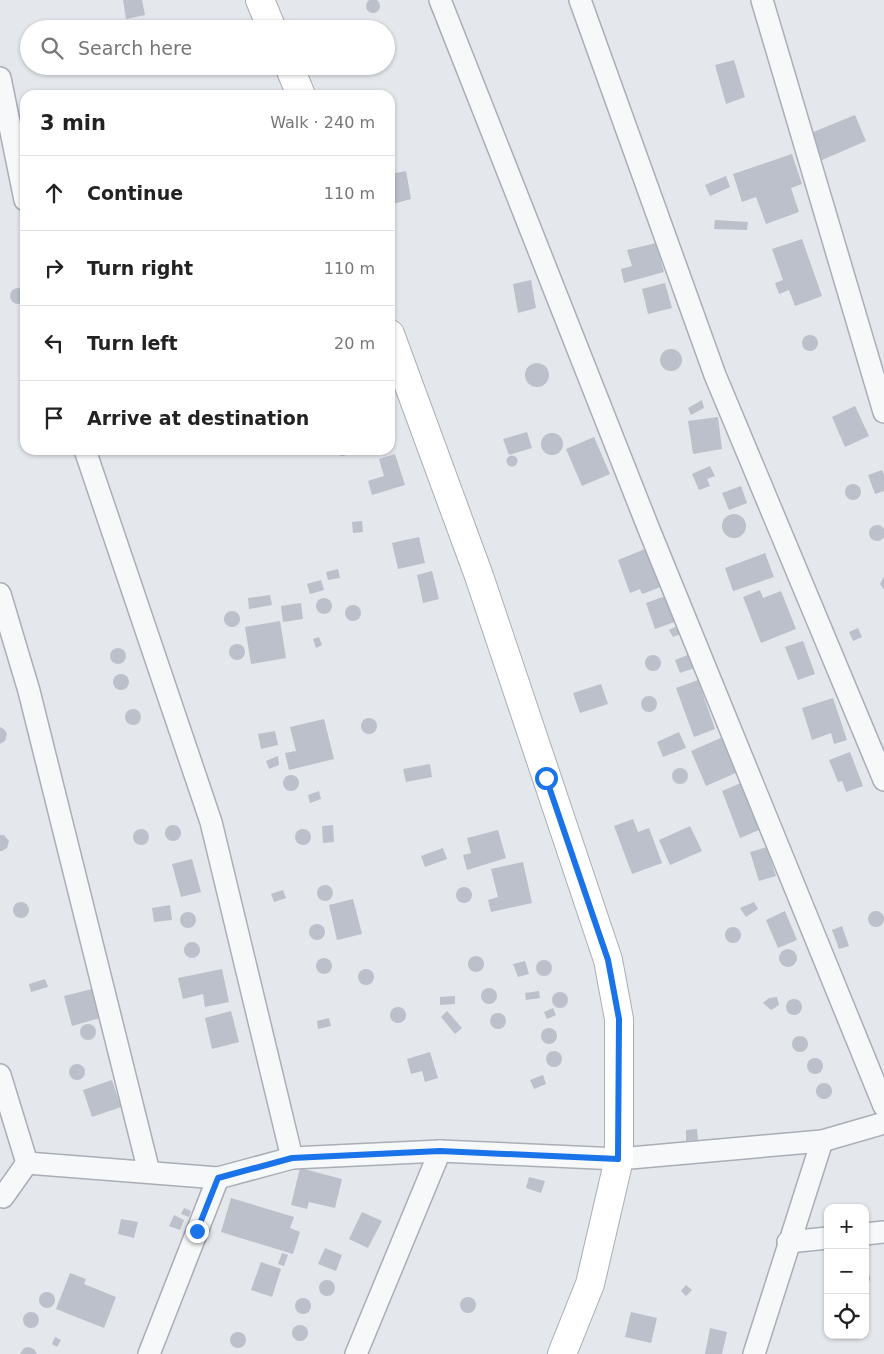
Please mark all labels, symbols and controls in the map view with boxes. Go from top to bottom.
search box [20,20,395,75]
icon: search [38,34,66,62]
text: Search here [78,37,192,59]
text: 3 min [40,111,106,135]
text: Walk · 240 m [270,113,375,132]
icon: ahead [40,179,68,207]
text: Continue [87,182,183,204]
text: 110 m [324,184,375,203]
icon: right [40,254,68,282]
text: Turn right [87,257,193,279]
text: 110 m [324,259,375,278]
icon: left [40,329,68,357]
text: Turn left [87,332,178,354]
text: 20 m [334,334,375,353]
icon: arrive [40,404,68,432]
text: Arrive at destination [87,407,309,429]
route start [535,767,558,790]
map controls [824,1204,869,1339]
button: + [824,1204,869,1249]
route end [186,1220,209,1243]
button: − [824,1249,869,1294]
button: locate [824,1294,869,1339]

